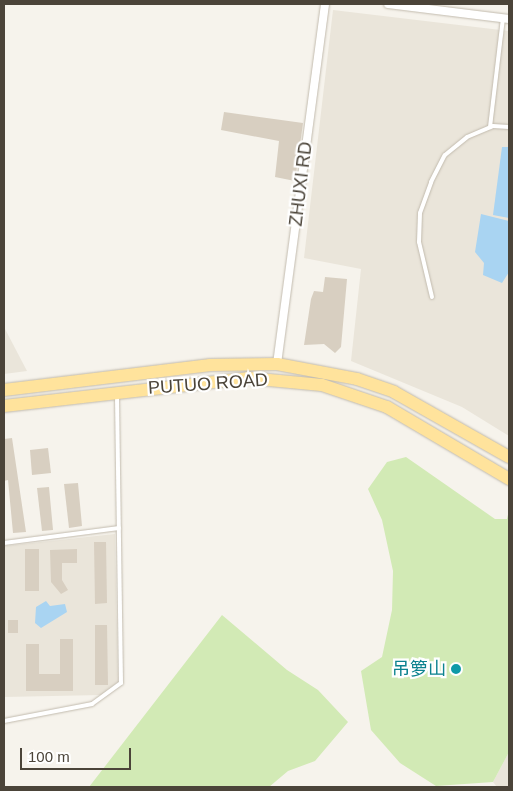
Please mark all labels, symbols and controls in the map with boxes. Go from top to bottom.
street label: ZHUXI RD [285,141,317,227]
street label: PUTUO ROAD [147,369,269,399]
place label: 吊箩山 [392,658,446,680]
marker: 吊箩山 [450,663,462,675]
scale bar [22,738,134,770]
text: 100 m [28,748,70,765]

